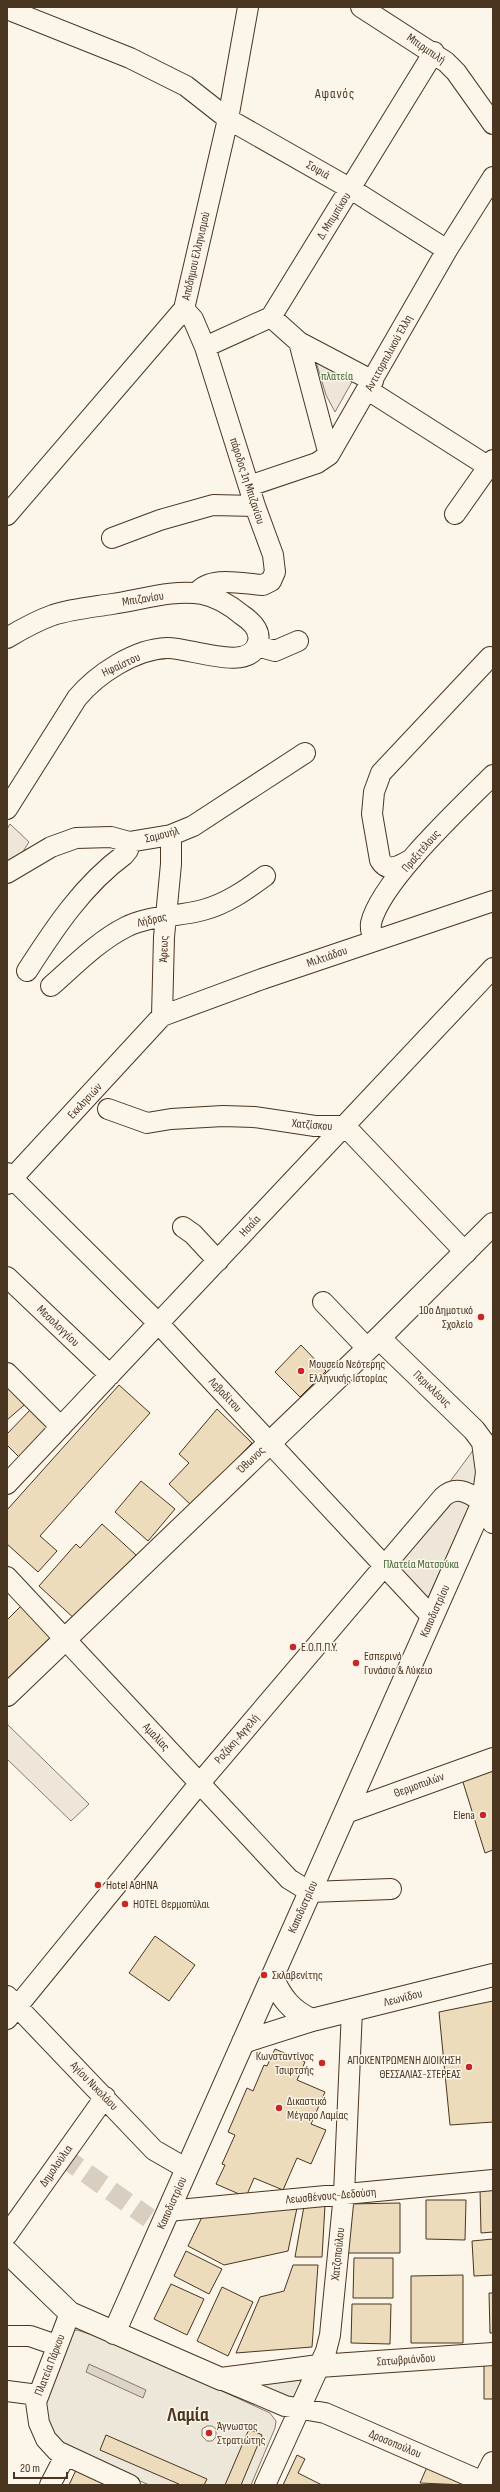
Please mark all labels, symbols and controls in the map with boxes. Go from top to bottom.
street label: Μπιρμπιλή [404,30,448,68]
district label: Αφανός [314,86,355,102]
street label: Σοφιά [304,157,332,183]
street label: Δ. Μπιμπίκου [314,190,354,242]
street label: Απόδημου Ελληνισμού [178,210,213,303]
street label: Αντιτορπιλικού Έλλη [361,312,416,395]
park label: πλατεία [321,369,353,384]
street label: πάροδος 1η Μπιζανίου [226,436,268,526]
street label: Μπιζανίου [121,588,165,610]
street label: Ηφαίστου [99,650,143,680]
street label: Σαμουήλ [143,823,181,846]
street label: Πραξιτέλους [398,826,444,875]
street label: Λήδρας [135,909,169,931]
street label: Άρεως [156,935,172,963]
street label: Μιλτιάδου [305,943,349,971]
street label: Εκκλησιών [65,1080,106,1122]
street label: Χατζίσκου [290,1116,333,1134]
street label: Ησαΐα [236,1212,264,1240]
street label: Μεσολογγίου [34,1302,82,1350]
place label: 10ο Δημοτικό Σχολείο [419,1303,473,1332]
marker: 10ο Δημοτικό Σχολείο [476,1312,486,1322]
place label: Μουσείο Νεότερης Ελληνικής Ιστορίας [309,1357,388,1386]
marker: Μουσείο Νεότερης Ελληνικής Ιστορίας [296,1366,306,1376]
street label: Περικλέους [410,1367,454,1411]
street label: Λεβαδίτου [204,1374,245,1415]
street label: Όθωνος [233,1443,268,1478]
park label: Πλατεία Ματσούκα [383,1557,459,1572]
street label: Καποδιστρίου [417,1582,453,1640]
place label: Ε.Ο.Π.Π.Υ. [301,1640,338,1655]
marker: Ε.Ο.Π.Π.Υ. [288,1642,298,1652]
place label: Εσπερινό Γυνάσιο & Λύκειο [364,1649,433,1678]
marker: Εσπερινό Γυνάσιο & Λύκειο [351,1658,361,1668]
street label: Ροζάκη-Αγγελή [211,1711,263,1767]
street label: Αμαλίας [139,1719,173,1754]
street label: Θερμοπυλών [392,1769,447,1801]
place label: Elena [453,1808,475,1823]
marker: Elena [478,1810,488,1820]
place label: Hotel ΑΘΗΝΑ [106,1878,159,1893]
street label: Καποδιστρίου [285,1878,321,1936]
marker: Hotel ΑΘΗΝΑ [93,1880,103,1890]
place label: HOTEL Θερμοπύλαι [133,1897,210,1912]
marker: HOTEL Θερμοπύλαι [120,1899,130,1909]
place label: Σκλαβενίτης [272,1968,323,1983]
marker: Σκλαβενίτης [259,1970,269,1980]
street label: Λεωνίδου [381,1986,424,2010]
place label: Κωνσταντίνος Τσιφτσής [256,2049,314,2078]
place label: ΑΠΟΚΕΝΤΡΩΜΕΝΗ ΔΙΟΙΚΗΣΗ ΘΕΣΣΑΛΙΑΣ-ΣΤΕΡΕΑΣ [346,2053,461,2082]
street label: Αγίου Νικολάου [66,2058,121,2114]
marker: Κωνσταντίνος Τσιφτσής [317,2058,327,2068]
marker: ΑΠΟΚΕΝΤΡΩΜΕΝΗ ΔΙΟΙΚΗΣΗ ΘΕΣΣΑΛΙΑΣ-ΣΤΕΡΕΑΣ [464,2062,474,2072]
place label: Δικαστικό Μέγαρο Λαμίας [287,2094,349,2123]
marker: Δικαστικό Μέγαρο Λαμίας [274,2103,284,2113]
street label: Δημολούλια [36,2142,76,2190]
street label: Καποδιστρίου [154,2174,190,2232]
street label: Λεωσθένους-Δεδούση [284,2185,377,2208]
street label: Χατζοπούλου [328,2227,348,2282]
street label: Πλατεία Πάρκου [31,2332,69,2398]
street label: Σατωβριάνδου [376,2350,436,2370]
district label: Λαμία [166,2403,209,2427]
place label: Άγνωστος Στρατιώτης [217,2419,266,2448]
street label: Δροσοπούλου [367,2426,423,2462]
marker: Άγνωστος Στρατιώτης [204,2428,214,2438]
scale bar [14,2454,67,2480]
text: 20 m [20,2461,40,2476]

